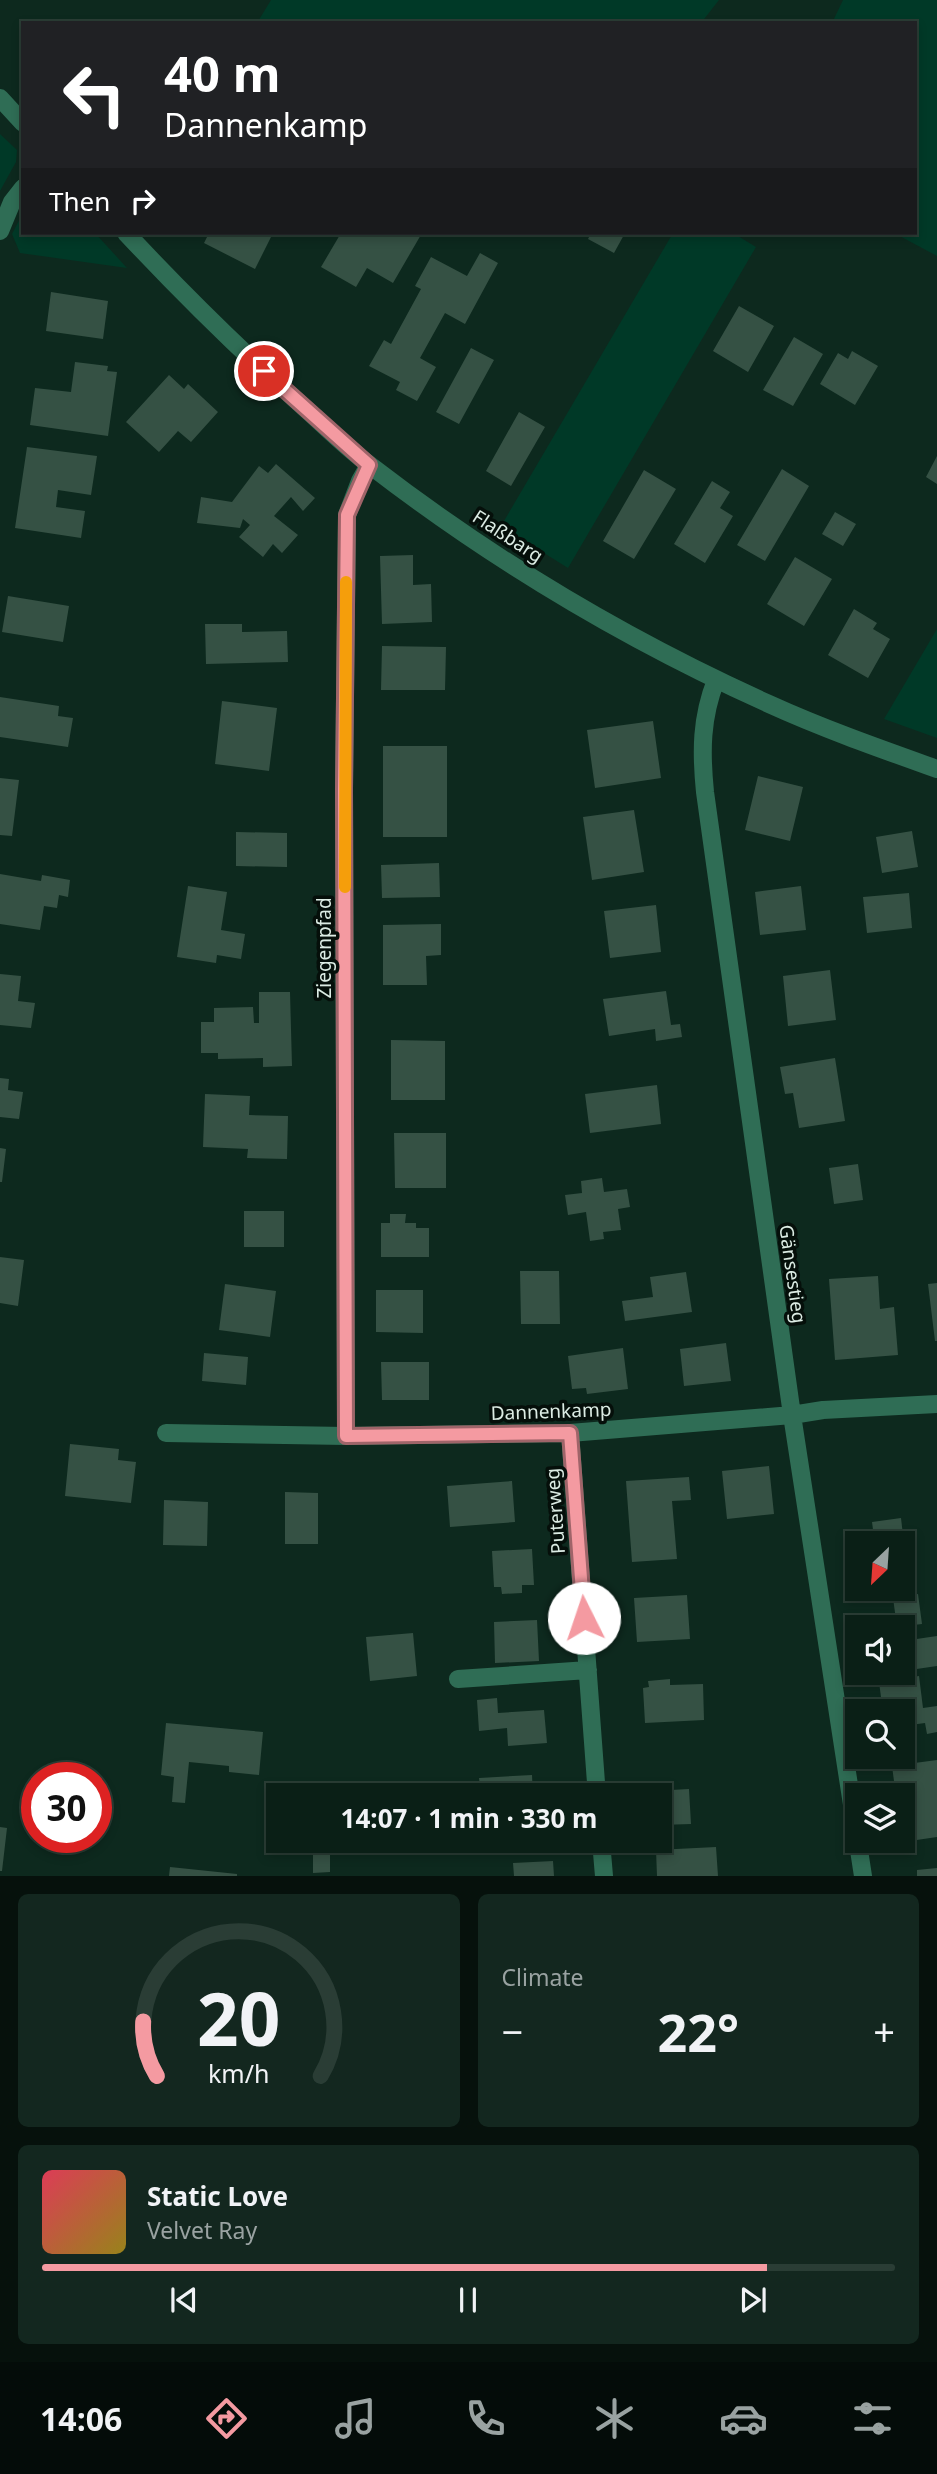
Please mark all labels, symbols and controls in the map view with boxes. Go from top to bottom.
text: 40 m [164,40,281,106]
icon: left [49,49,140,140]
text: Dannenkamp [164,103,367,146]
icon: right [124,182,162,220]
text: Then [49,183,110,219]
pin [234,341,294,401]
icon: arrive [245,352,283,390]
street label: Flaßbarg [468,504,548,568]
street label: Ziegenpfad [311,897,337,999]
street label: Gänsestieg [773,1223,813,1325]
street label: Dannenkamp [490,1396,612,1426]
street label: Puterweg [539,1467,571,1555]
north arrow [845,1531,915,1601]
map controls [845,1531,915,1853]
position arrow [547,1581,621,1655]
button: sound [845,1615,915,1685]
button: search [845,1699,915,1769]
speed limit sign: 30 [21,1762,112,1853]
button: layers [845,1783,915,1853]
text: 14:07 · 1 min · 330 m [341,1800,597,1836]
text: Climate [502,1961,584,1993]
text: 20 [197,1969,280,2068]
text: 22° [657,1996,739,2067]
text: − [502,2005,523,2057]
text: + [873,2005,895,2057]
text: km/h [208,2056,270,2090]
text: Static Love [147,2178,288,2214]
text: Velvet Ray [147,2214,257,2246]
icon: previous [165,2281,203,2319]
icon: pause [449,2281,487,2319]
icon: next [734,2281,772,2319]
icon: directions [202,2394,251,2443]
icon: music [331,2394,380,2443]
icon: phone [461,2394,510,2443]
icon: climate [590,2394,639,2443]
icon: car [719,2394,768,2443]
icon: filters [848,2394,897,2443]
text: 14:06 [40,2397,122,2440]

